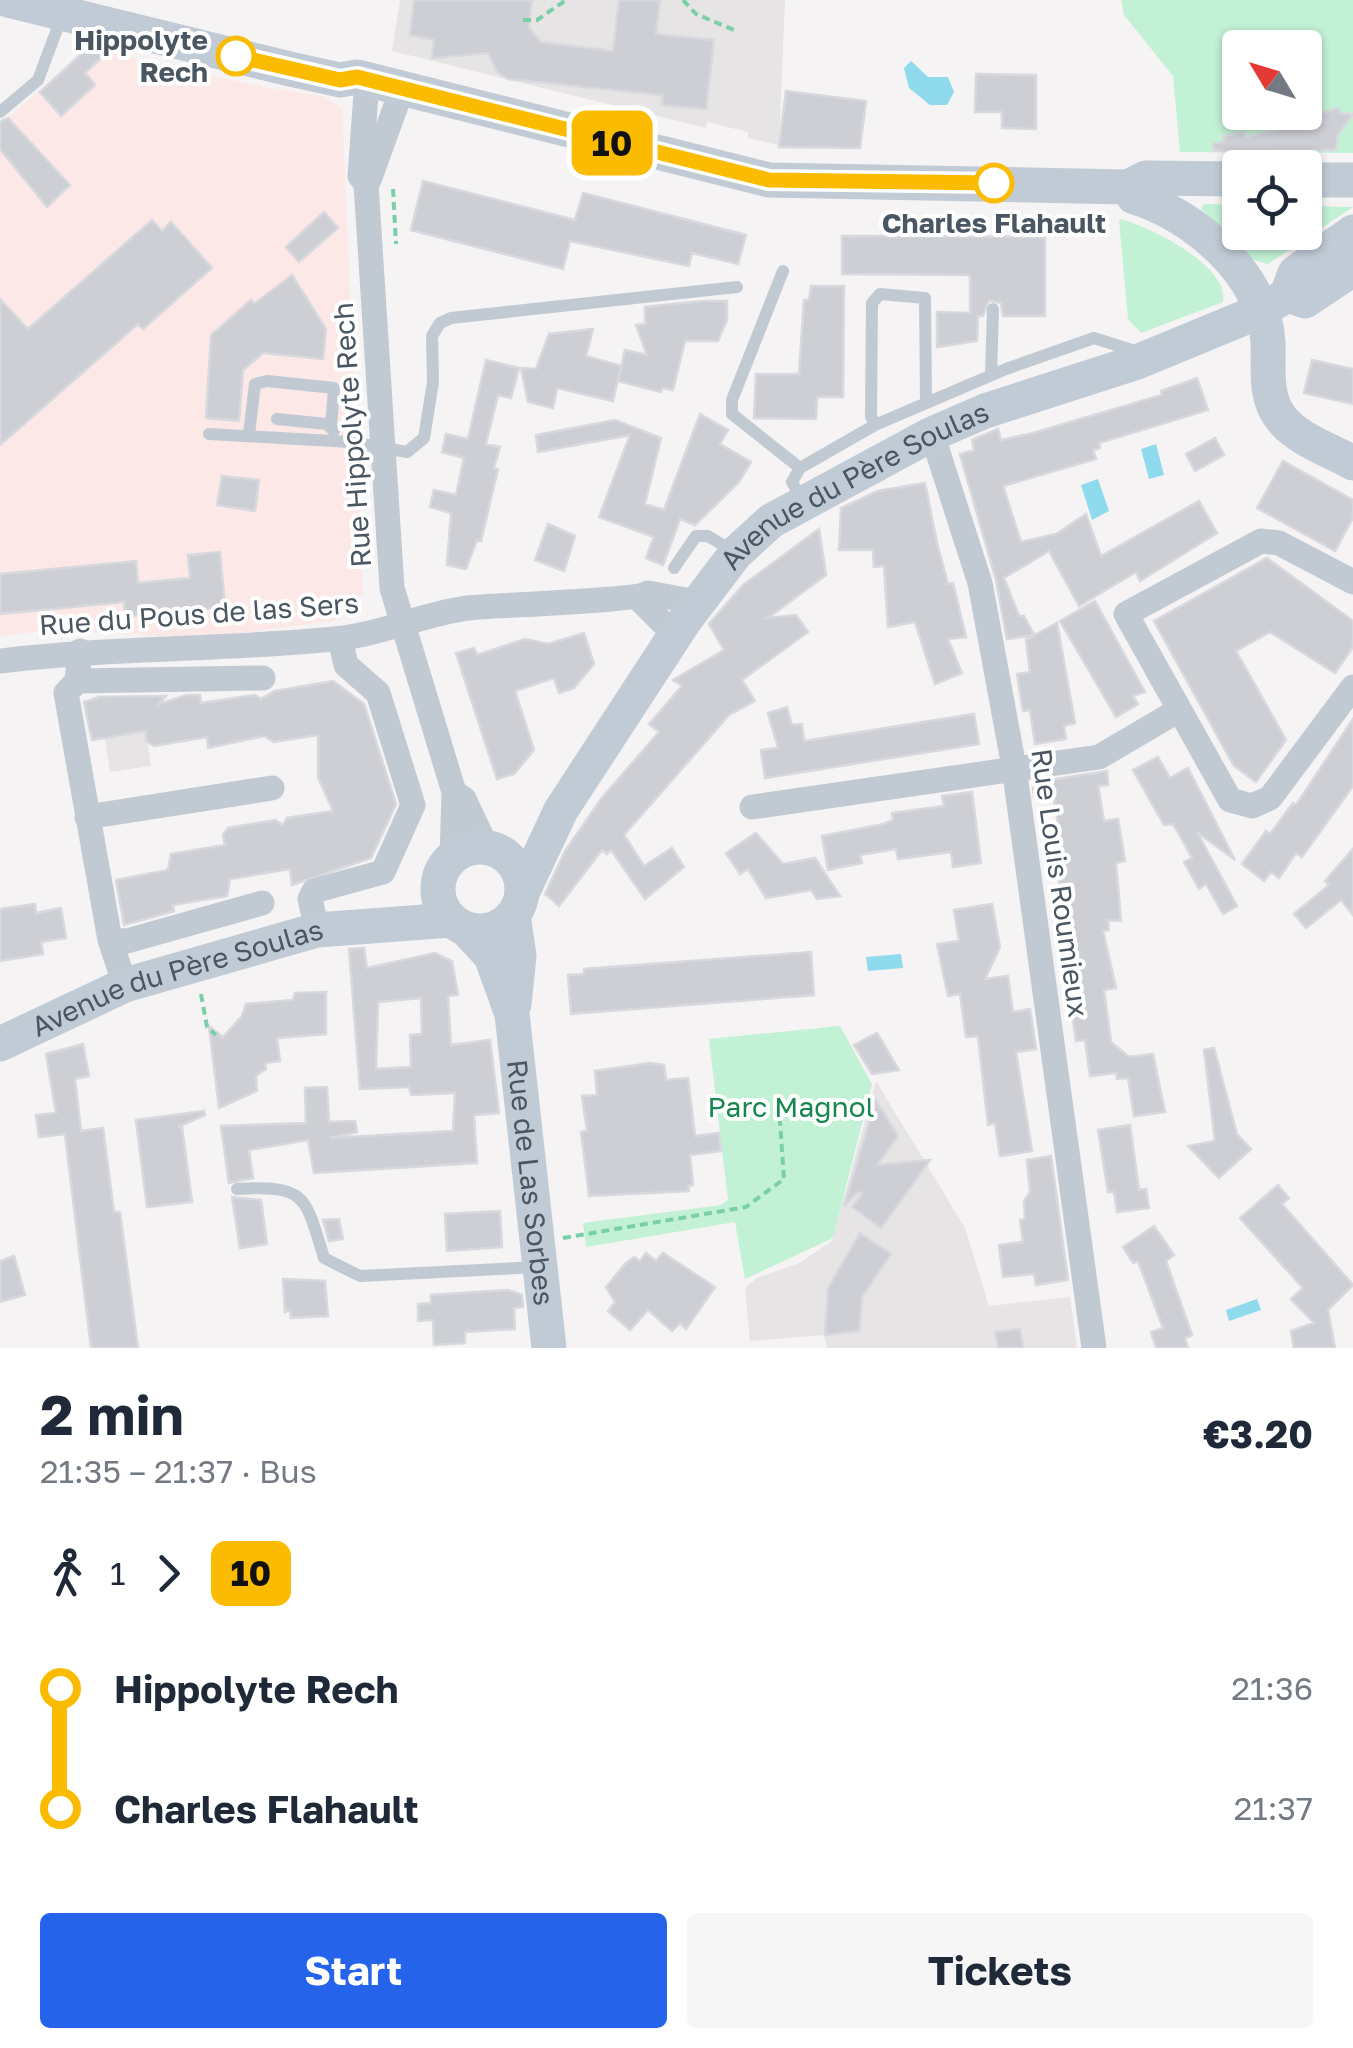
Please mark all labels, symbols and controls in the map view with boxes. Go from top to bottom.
place label: Hippolyte Rech [74,23,208,88]
north arrow [1222,30,1322,130]
map controls [1222,30,1322,250]
marker: Hippolyte Rech [217,37,255,75]
line badge: 10 [567,110,657,176]
text: 10 [592,122,632,164]
button: locate [1222,150,1322,250]
marker: Charles Flahault [975,164,1013,202]
place label: Charles Flahault [882,206,1106,239]
street label: Rue Hippolyte Rech [326,301,377,569]
street label: Avenue du Père Soulas [713,394,994,576]
street label: Rue du Pous de las Sers [38,586,360,641]
street label: Rue Louis Roumieux [1025,747,1096,1019]
street label: Avenue du Père Soulas [26,912,327,1043]
street label: Rue de Las Sorbes [501,1058,561,1307]
park label: Parc Magnol [708,1090,874,1123]
text: 2 min [40,1381,184,1447]
text: €3.20 [1203,1411,1313,1456]
text: 21:35 – 21:37 · Bus [40,1452,317,1490]
icon: walk [40,1546,95,1601]
icon: forward [141,1546,196,1601]
text: 10 [231,1552,271,1594]
text: 1 [110,1554,126,1592]
text: Hippolyte Rech [114,1666,399,1711]
text: 21:36 [1231,1669,1313,1707]
text: Charles Flahault [114,1786,419,1831]
text: 21:37 [1234,1789,1313,1827]
button: Start [40,1913,667,2028]
button: Tickets [687,1913,1313,2028]

